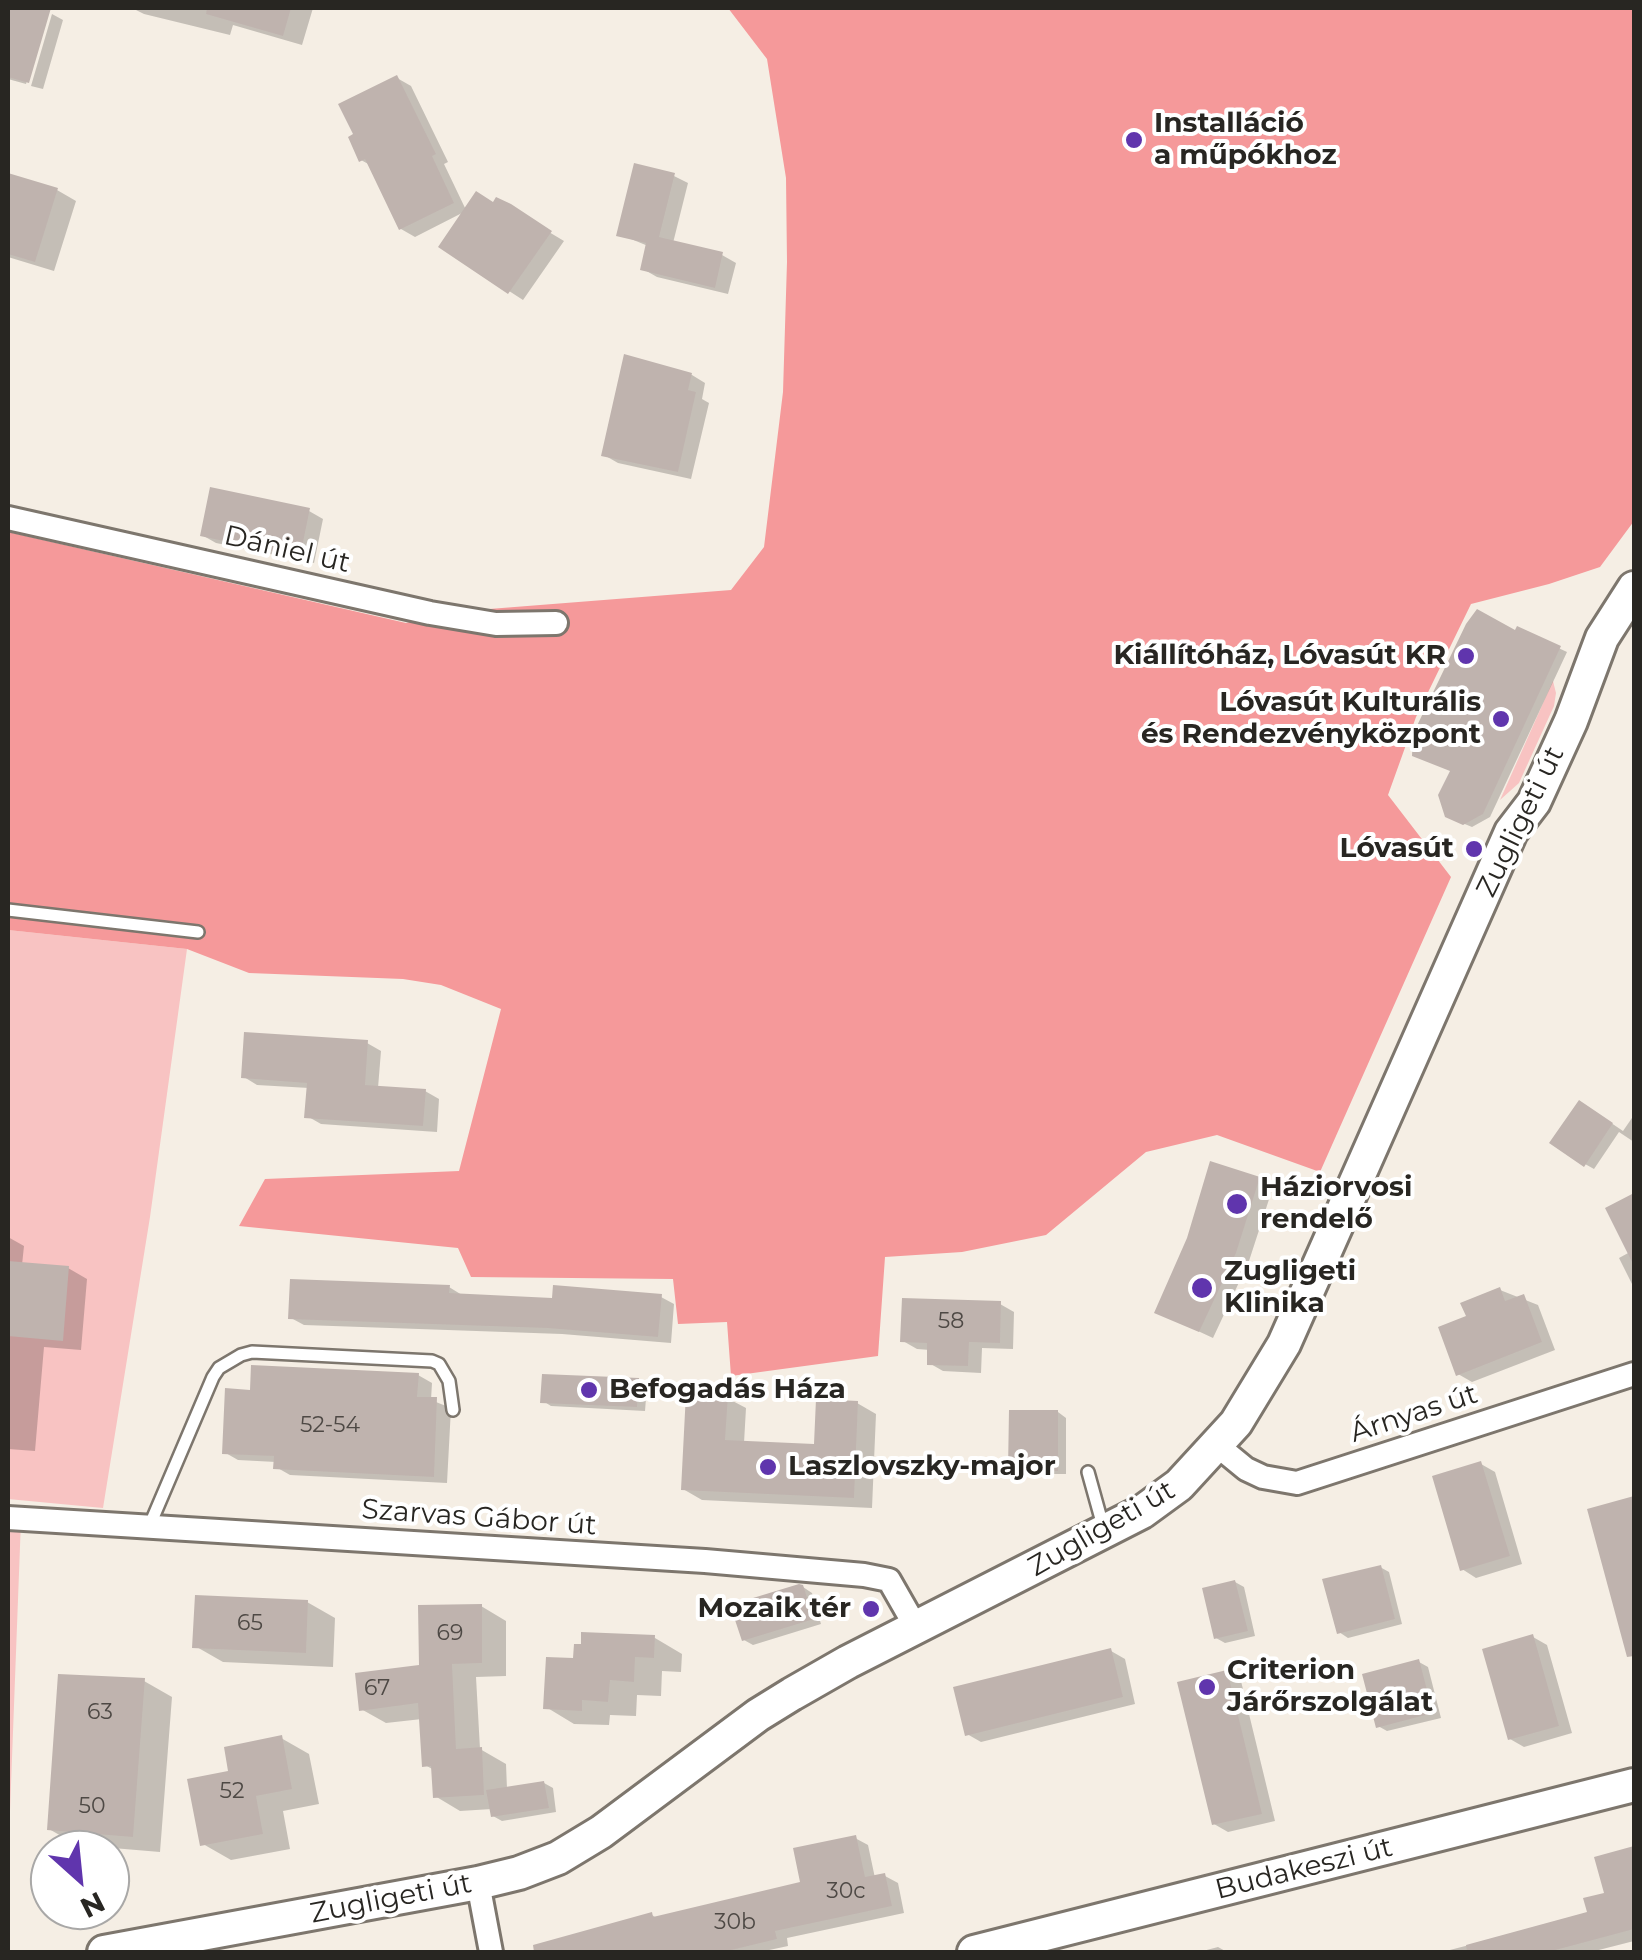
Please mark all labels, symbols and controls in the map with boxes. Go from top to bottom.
place label: Installáció a műpókhoz [1154,107,1337,173]
marker: Installáció a műpókhoz [1123,129,1145,151]
street label: Dániel út [221,519,353,581]
place label: Kiállítóház, Lóvasút KR [1113,639,1446,673]
marker: Kiállítóház, Lóvasút KR [1455,645,1477,667]
place label: Lóvasút Kulturális és Rendezvényközpont [1141,686,1481,752]
marker: Lóvasút Kulturális és Rendezvényközpont [1490,708,1512,730]
street label: Zugligeti út [1470,741,1572,903]
place label: Lóvasút [1340,832,1454,866]
marker: Lóvasút [1463,838,1485,860]
place label: Háziorvosi rendelő [1260,1171,1412,1237]
marker: Háziorvosi rendelő [1224,1191,1250,1217]
place label: Zugligeti Klinika [1224,1255,1356,1321]
marker: Zugligeti Klinika [1189,1275,1215,1301]
house number: 58 [938,1309,964,1335]
place label: Befogadás Háza [609,1373,846,1407]
street label: Árnyas út [1346,1378,1482,1450]
marker: Befogadás Háza [578,1379,600,1401]
house number: 52-54 [300,1413,360,1439]
place label: Laszlovszky-major [788,1450,1056,1484]
marker: Laszlovszky-major [757,1456,779,1478]
street label: Zugligeti út [1023,1474,1181,1584]
street label: Szarvas Gábor út [360,1493,598,1543]
place label: Mozaik tér [697,1592,851,1626]
marker: Mozaik tér [860,1598,882,1620]
house number: 65 [237,1611,263,1637]
house number: 69 [437,1621,463,1647]
place label: Criterion Járőrszolgálat [1227,1654,1433,1720]
house number: 67 [364,1676,390,1702]
marker: Criterion Járőrszolgálat [1196,1676,1218,1698]
house number: 63 [87,1700,113,1726]
house number: 52 [220,1779,244,1805]
house number: 50 [78,1794,106,1820]
north arrow [30,1830,130,1930]
street label: Budakeszi út [1212,1831,1396,1907]
street label: Zugligeti út [308,1867,474,1931]
house number: 30c [826,1879,866,1905]
text: N [75,1885,111,1925]
house number: 30b [714,1910,756,1936]

